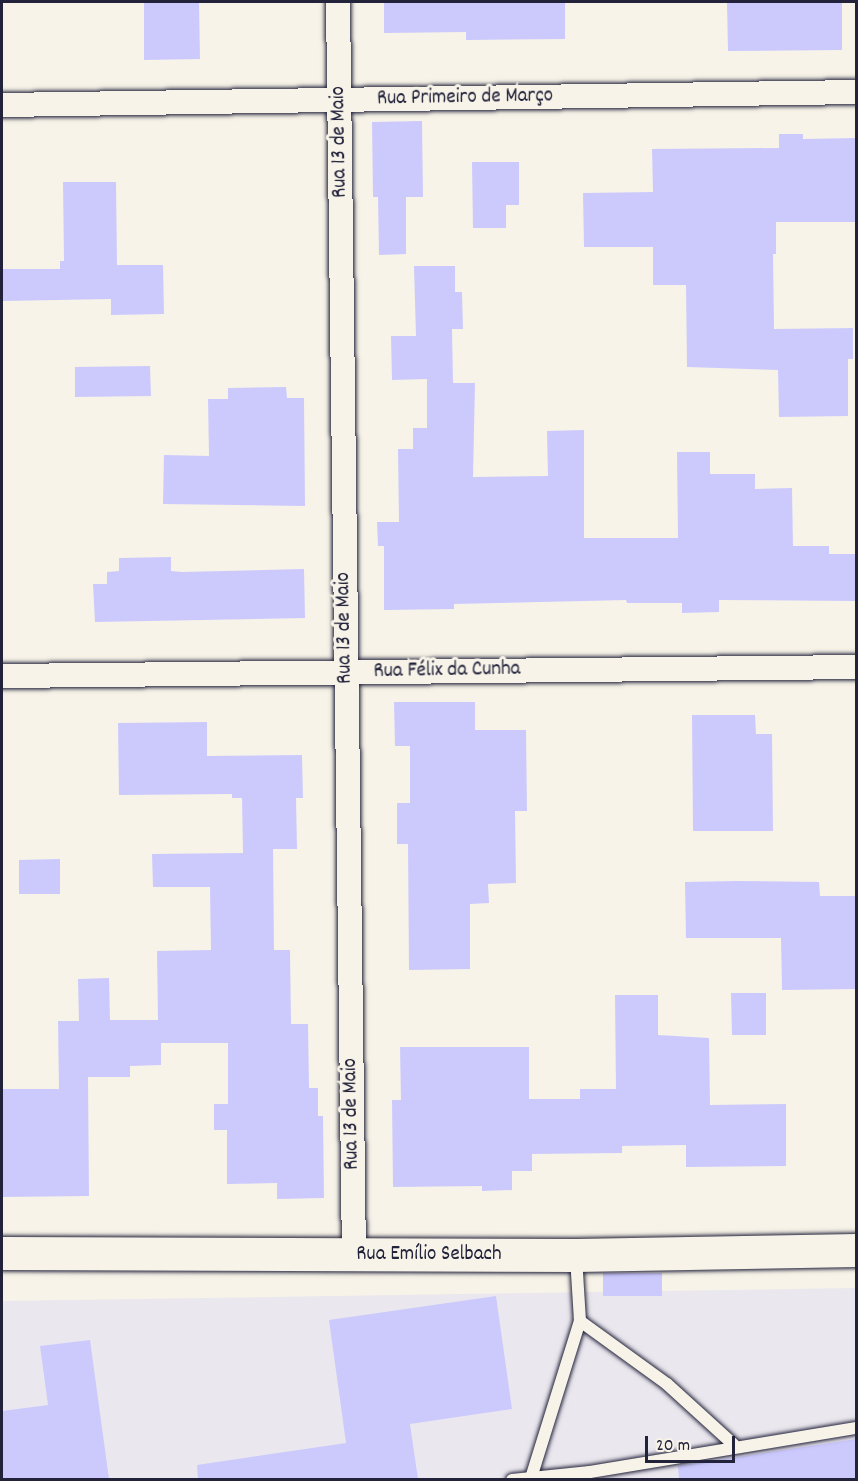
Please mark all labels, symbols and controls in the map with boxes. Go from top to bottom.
street label: Rua Primeiro de Março [377,84,553,112]
street label: Rua 13 de Maio [326,86,354,198]
street label: Rua 13 de Maio [331,572,359,684]
street label: Rua Félix da Cunha [373,657,521,685]
street label: Rua 13 de Maio [338,1058,366,1170]
street label: Rua Emílio Selbach [356,1242,502,1268]
scale bar [648,1424,738,1462]
text: 20 m [656,1434,690,1459]

